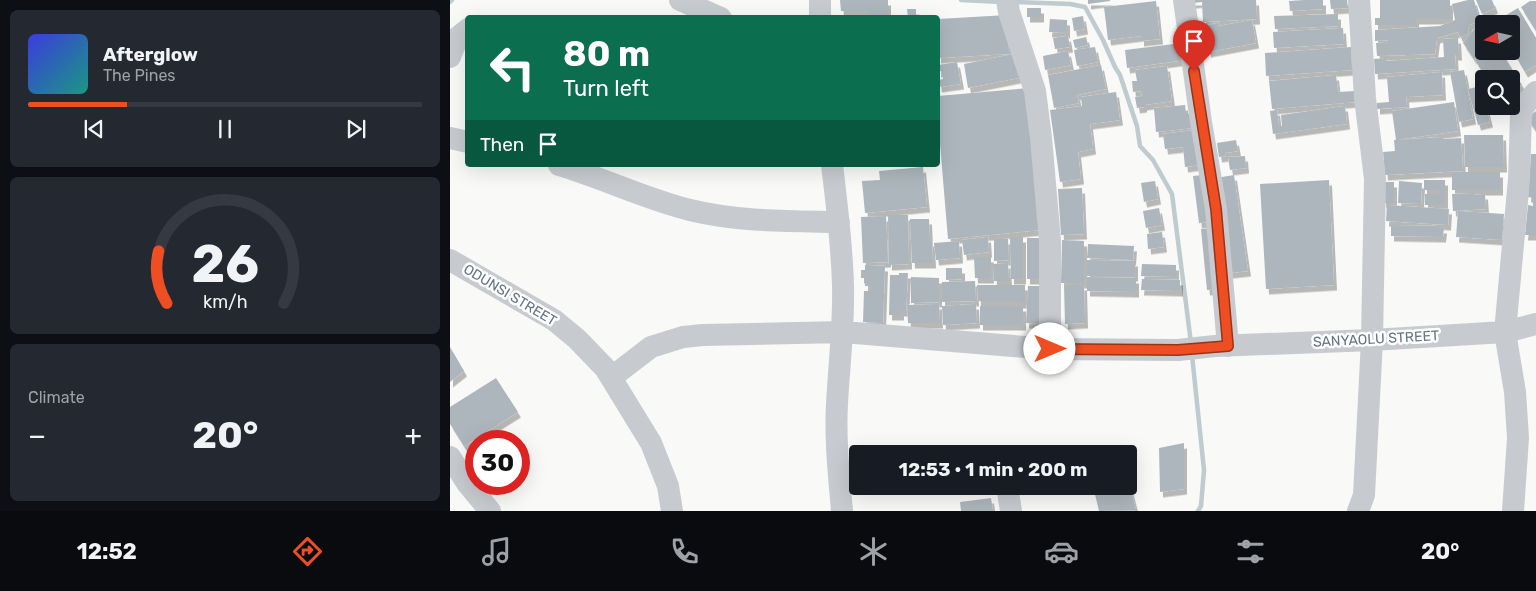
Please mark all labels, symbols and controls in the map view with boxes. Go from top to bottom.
north arrow [1475,15,1520,60]
map controls [1475,15,1520,115]
pin [1173,20,1215,71]
icon: arrive [1180,27,1208,55]
text: 80 m [563,33,650,75]
icon: left [480,35,545,100]
text: Afterglow [103,43,198,66]
text: The Pines [103,66,176,85]
button: search [1475,70,1520,115]
text: Turn left [563,75,649,102]
icon: previous [80,115,108,143]
icon: pause [211,115,239,143]
icon: next [342,115,370,143]
icon: arrive [534,130,562,158]
text: Then [480,133,524,156]
text: 26 [191,233,259,295]
street label: ODUNSI STREET [460,261,560,329]
text: km/h [203,291,247,312]
position arrow [1023,322,1075,374]
street label: SANYAOLU STREET [1313,327,1439,351]
text: Climate [28,388,85,407]
text: 20° [192,412,258,458]
text: − [28,419,46,452]
text: + [405,419,422,452]
speed limit sign: 30 [465,430,530,495]
text: 12:53 · 1 min · 200 m [898,458,1088,481]
icon: directions [290,534,325,569]
icon: music [479,534,514,569]
icon: phone [667,534,702,569]
icon: climate [856,534,891,569]
icon: car [1044,534,1079,569]
icon: filters [1233,534,1268,569]
text: 12:52 [77,538,137,565]
text: 20° [1421,538,1459,565]

